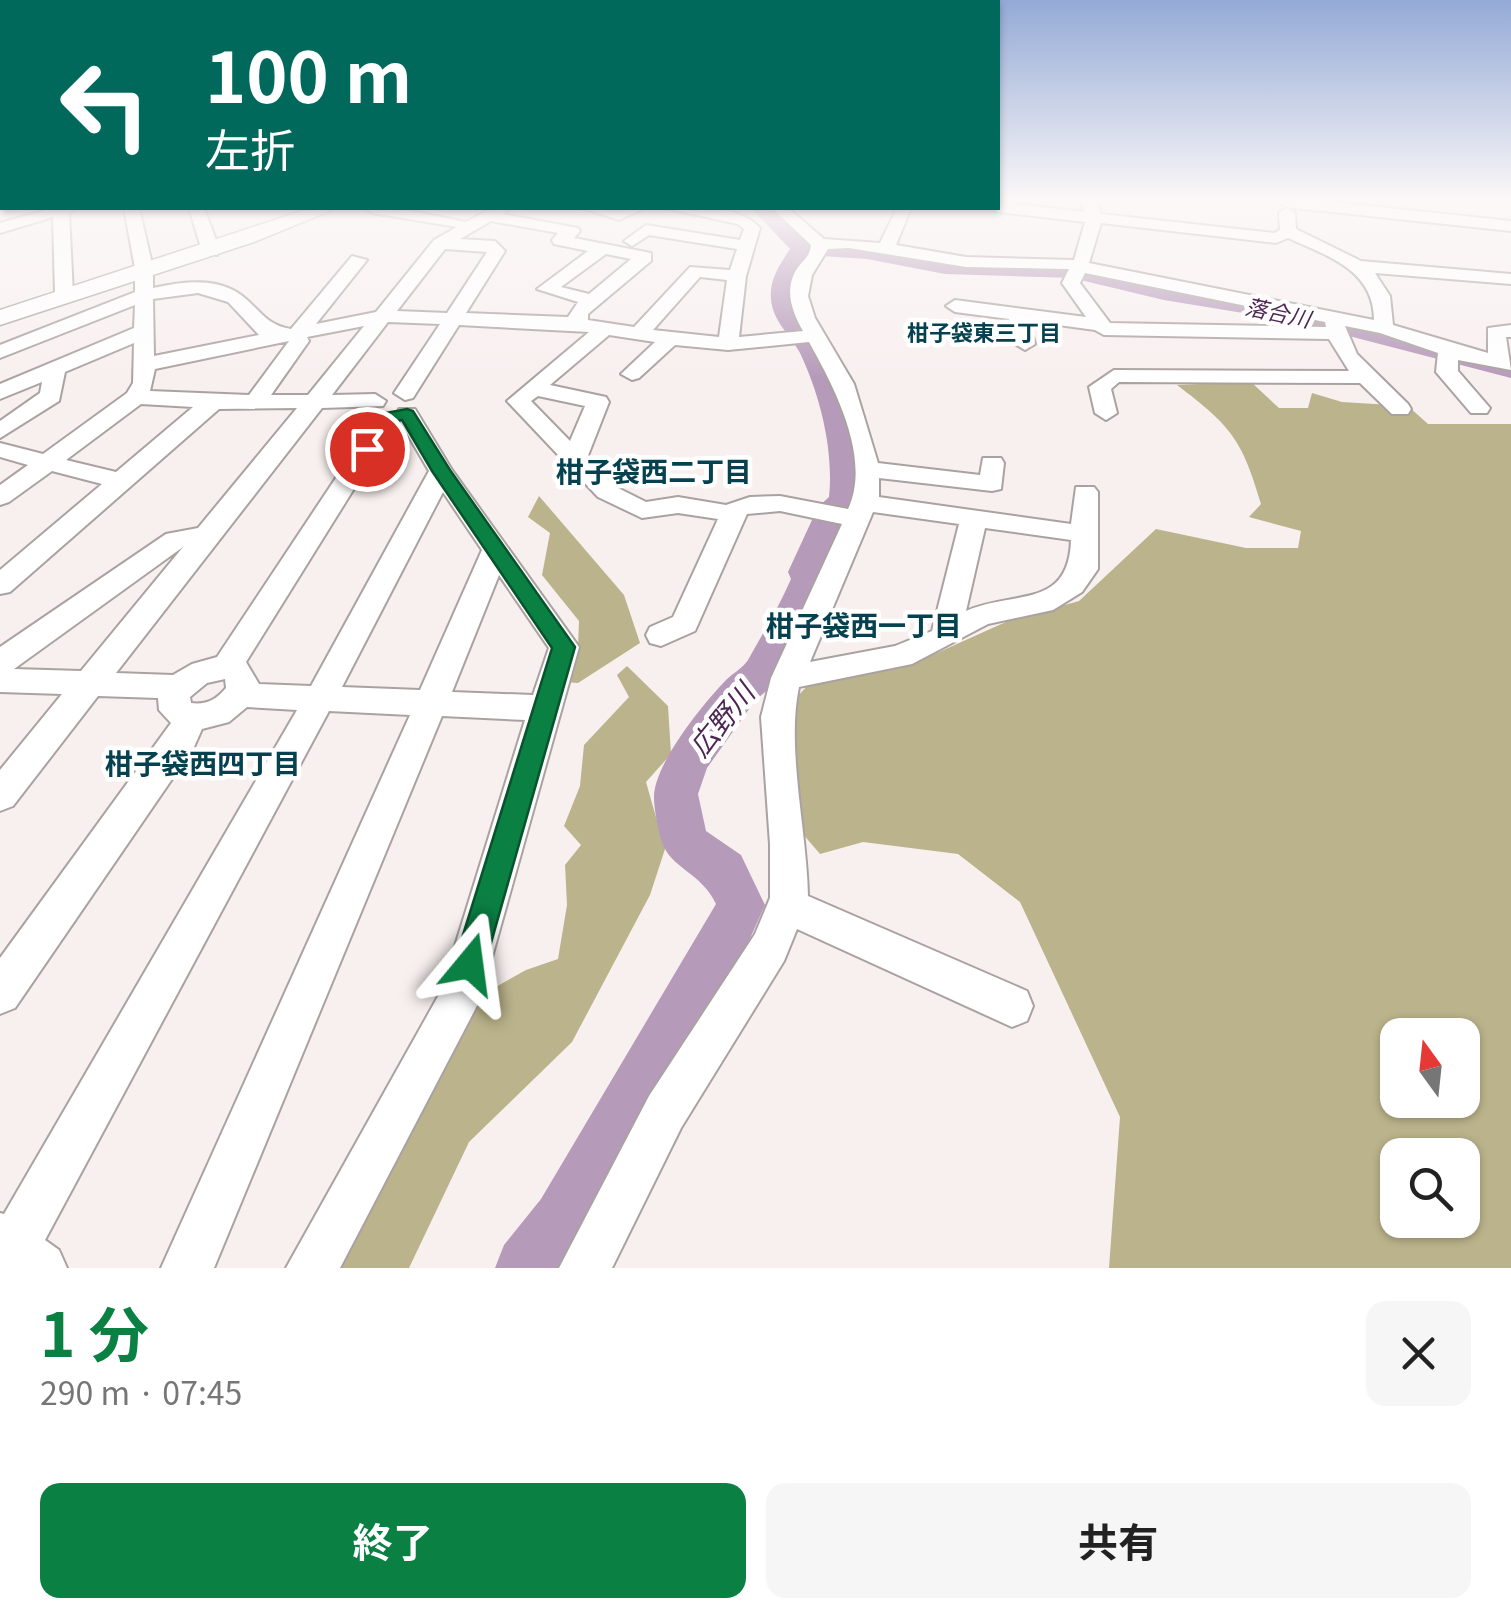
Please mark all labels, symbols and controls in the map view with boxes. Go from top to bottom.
text: 100 m [205,22,412,123]
icon: left [40,40,170,170]
text: 左折 [205,115,295,180]
water label: 落合川 [1243,289,1316,334]
district label: 柑子袋東三丁目 [907,315,1061,347]
pin [325,407,410,492]
icon: arrive [340,422,395,477]
district label: 柑子袋西二丁目 [556,450,752,490]
district label: 柑子袋西一丁目 [766,604,962,644]
water label: 広野川 [678,671,764,764]
district label: 柑子袋西四丁目 [105,742,301,782]
position arrow [418,912,522,1016]
north arrow [1380,1018,1480,1118]
map controls [1380,1018,1480,1238]
button: search [1380,1138,1480,1238]
text: 1 分 [40,1287,149,1374]
button: close [1366,1301,1471,1406]
text: 290 m · 07:45 [40,1368,242,1414]
button: 終了 [40,1483,746,1598]
button: 共有 [766,1483,1471,1598]

